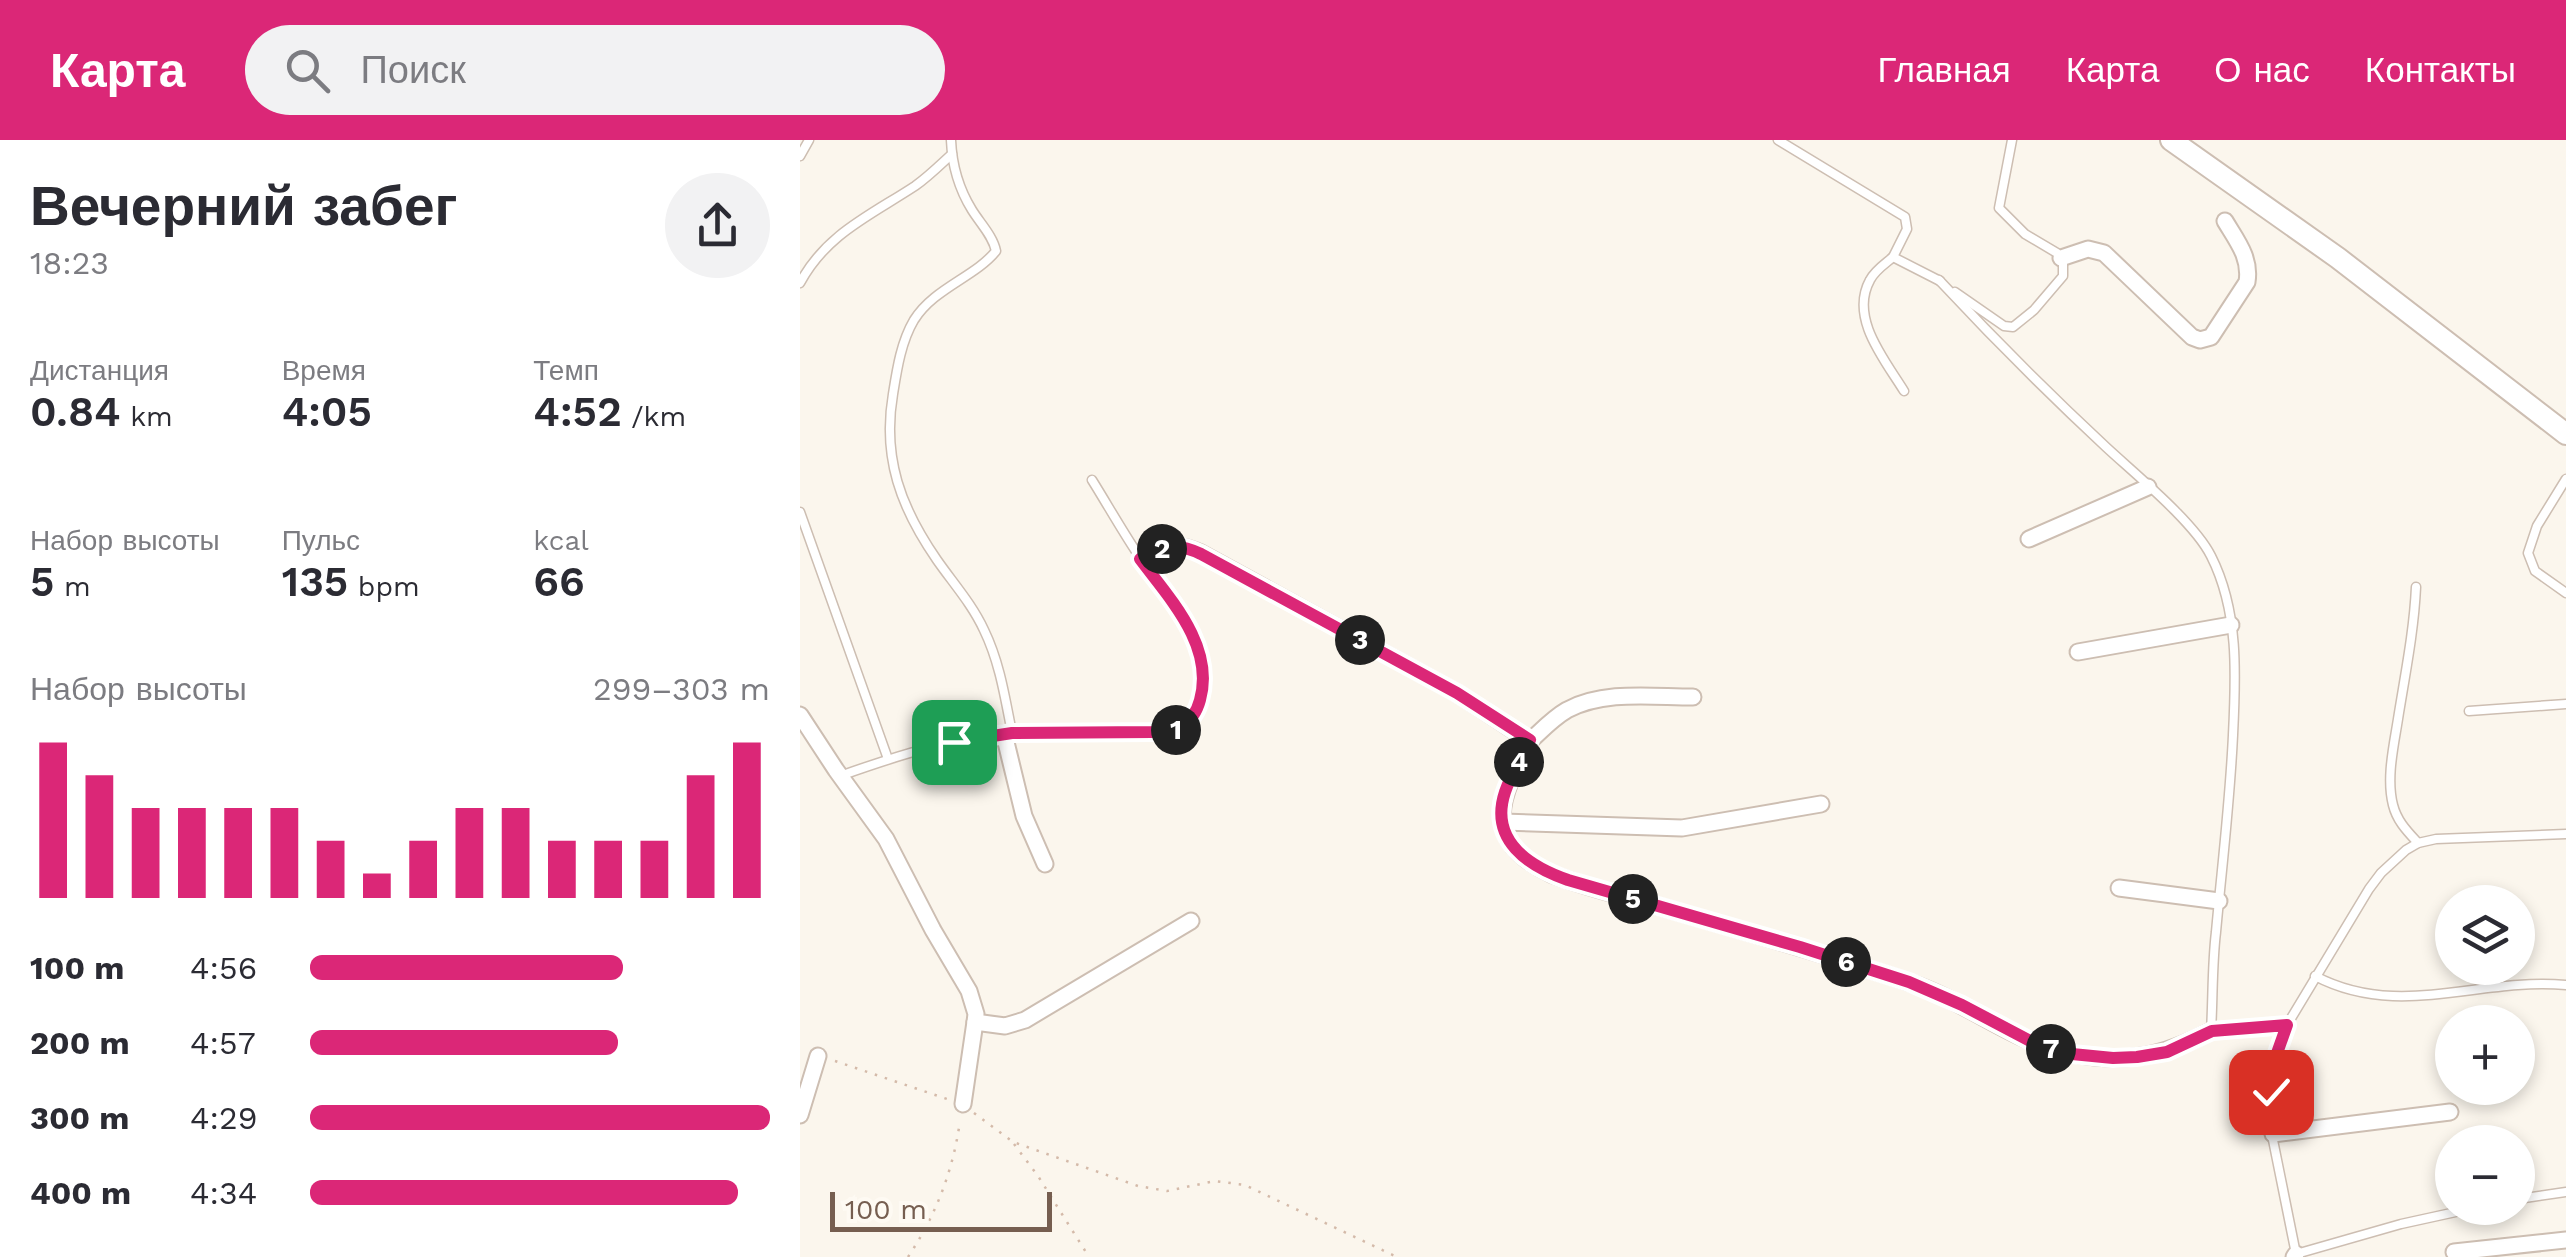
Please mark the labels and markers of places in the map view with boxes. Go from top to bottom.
pin: 2 [1137,524,1187,574]
pin: 3 [1335,615,1385,665]
pin [912,700,997,785]
pin: 1 [1151,705,1201,755]
pin: 4 [1494,737,1544,787]
pin: 5 [1608,874,1658,924]
pin: 6 [1821,937,1871,987]
pin: 7 [2026,1024,2076,1074]
pin [2229,1050,2314,1135]

